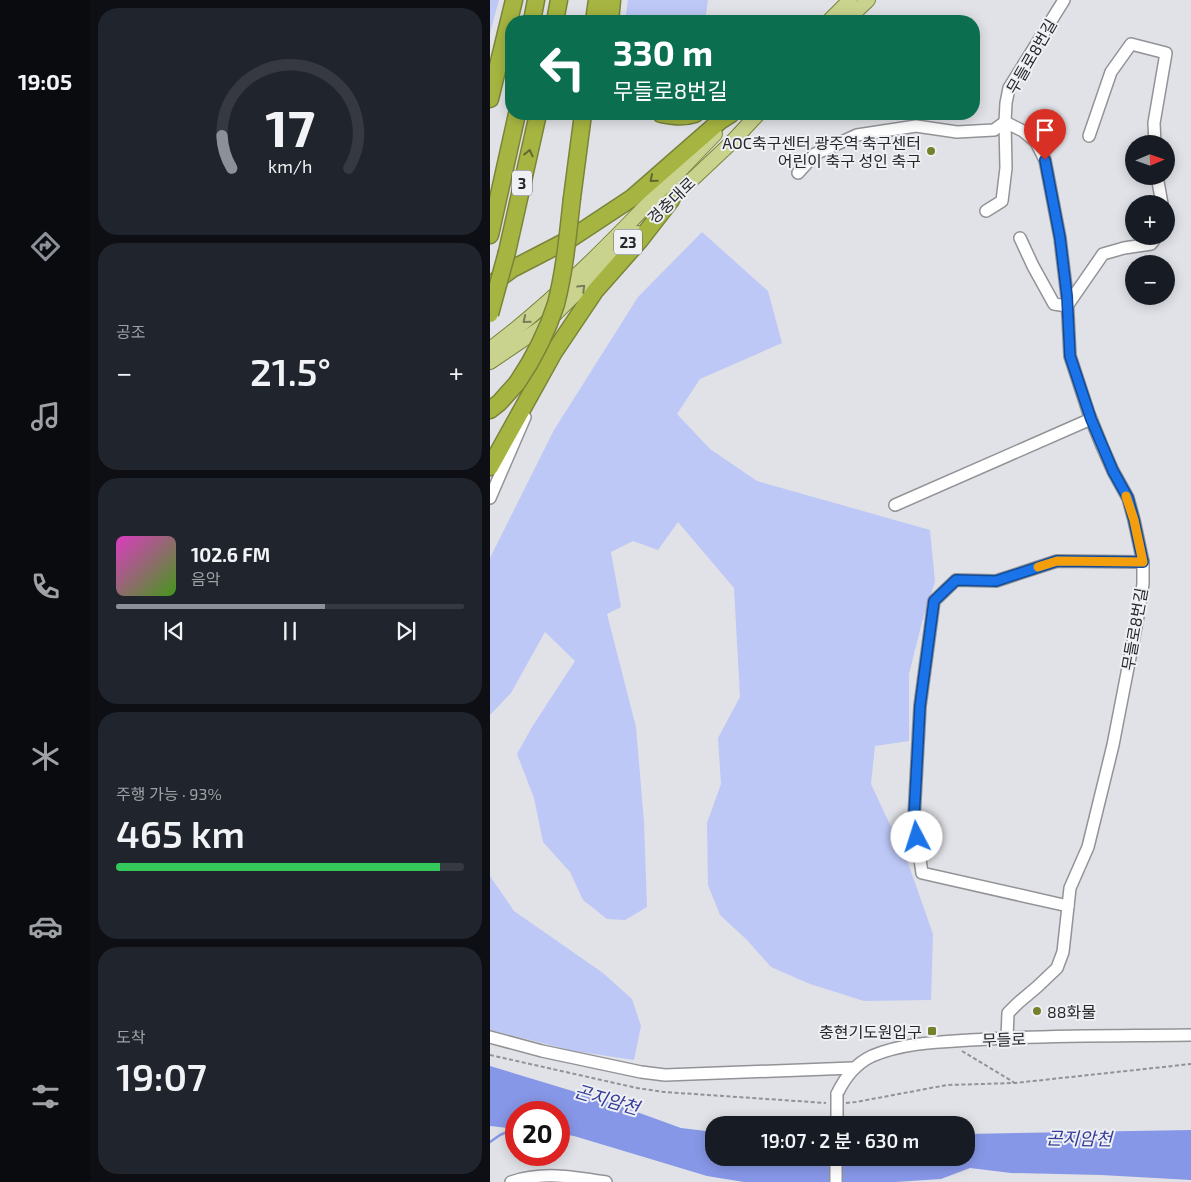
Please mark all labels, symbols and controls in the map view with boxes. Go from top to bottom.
street label: 무들로8번길 [1002,15,1060,97]
text: 330 m [613,31,713,73]
icon: left [530,35,595,100]
text: 19:05 [18,68,72,94]
text: 무들로8번길 [613,77,728,103]
text: 17 [265,95,315,157]
pin [1024,109,1066,160]
icon: arrive [1031,116,1059,144]
place label: AOC축구센터 광주역 축구센터 어린이 축구 성인 축구 [722,133,921,170]
north arrow [1125,135,1175,185]
map controls [1125,135,1175,305]
marker: AOC축구센터 광주역 축구센터 어린이 축구 성인 축구 [925,145,937,157]
one-way arrow [523,149,534,158]
text: km/h [268,155,312,177]
road number: 3 [512,170,532,196]
street label: 경충대로 [643,173,699,227]
one-way arrow [650,173,659,182]
button: + [1125,195,1175,245]
icon: directions [28,229,63,264]
road number: 23 [614,230,642,254]
button: − [1125,255,1175,305]
one-way arrow [576,285,585,294]
one-way arrow [523,314,532,323]
text: 공조 [116,322,145,341]
text: 21.5° [250,348,331,394]
text: − [116,355,132,389]
text: + [449,355,464,389]
icon: music [28,399,63,434]
text: 102.6 FM [191,543,270,566]
icon: phone [28,569,63,604]
text: 음악 [191,569,220,588]
street label: 무들로8번길 [1117,586,1151,672]
icon: previous [160,617,188,645]
icon: pause [276,617,304,645]
icon: next [392,617,420,645]
icon: climate [28,739,63,774]
text: 주행 가능 · 93% [116,784,222,803]
text: 465 km [116,810,245,856]
position arrow [890,810,942,862]
icon: car [28,909,63,944]
place label: 88화물 [1047,1002,1096,1021]
marker: 88화물 [1031,1005,1043,1017]
place label: 충현기도원입구 [819,1022,922,1041]
marker: 충현기도원입구 [926,1025,938,1037]
text: 도착 [116,1027,145,1046]
street label: 무들로 [982,1029,1027,1049]
text: 19:07 [116,1053,207,1099]
icon: filters [28,1079,63,1114]
water label: 곤지암천 [572,1079,644,1119]
speed limit sign: 20 [505,1101,570,1166]
water label: 곤지암천 [1046,1126,1115,1150]
text: 19:07 · 2 분 · 630 m [761,1129,919,1152]

